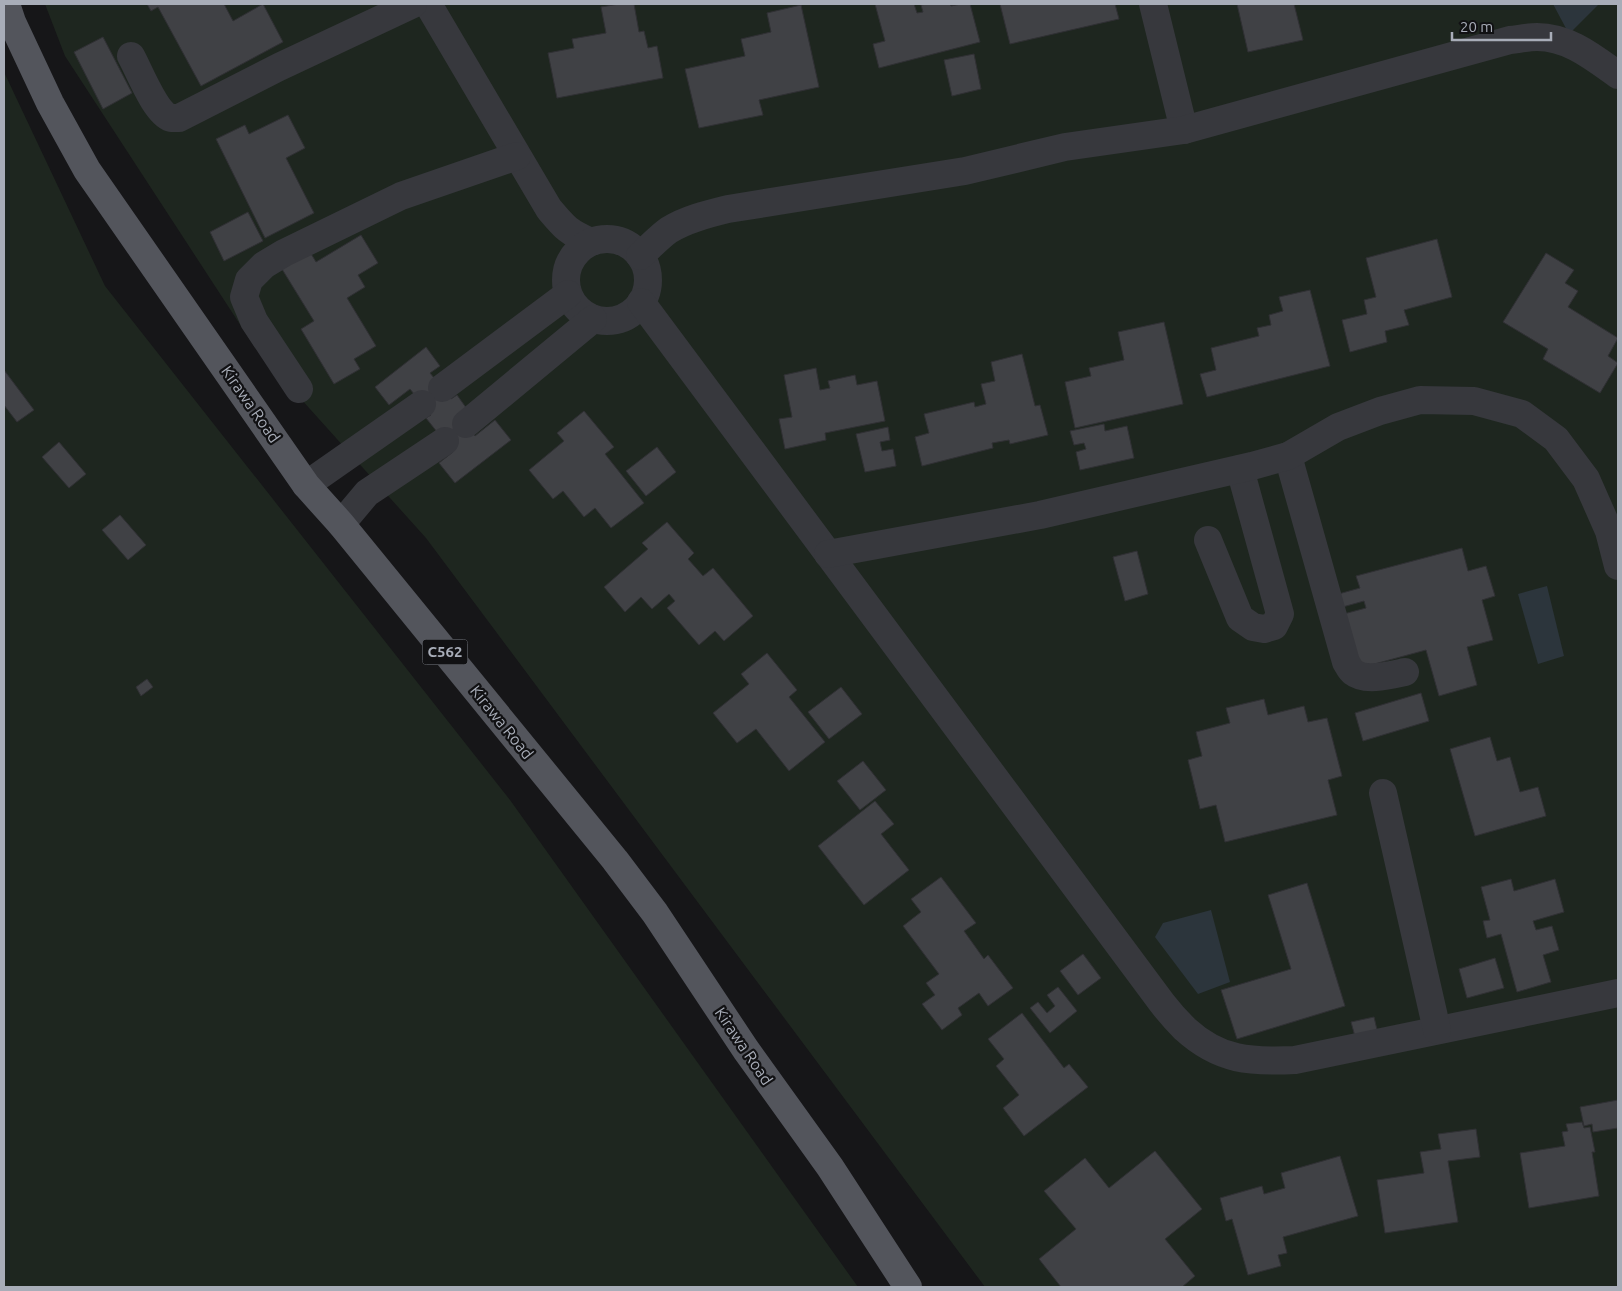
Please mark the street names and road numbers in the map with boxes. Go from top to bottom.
street label: Kirawa Road [218,362,284,446]
road number: C562 [422,640,468,664]
street label: Kirawa Road [467,682,537,762]
street label: Kirawa Road [712,1004,776,1088]

